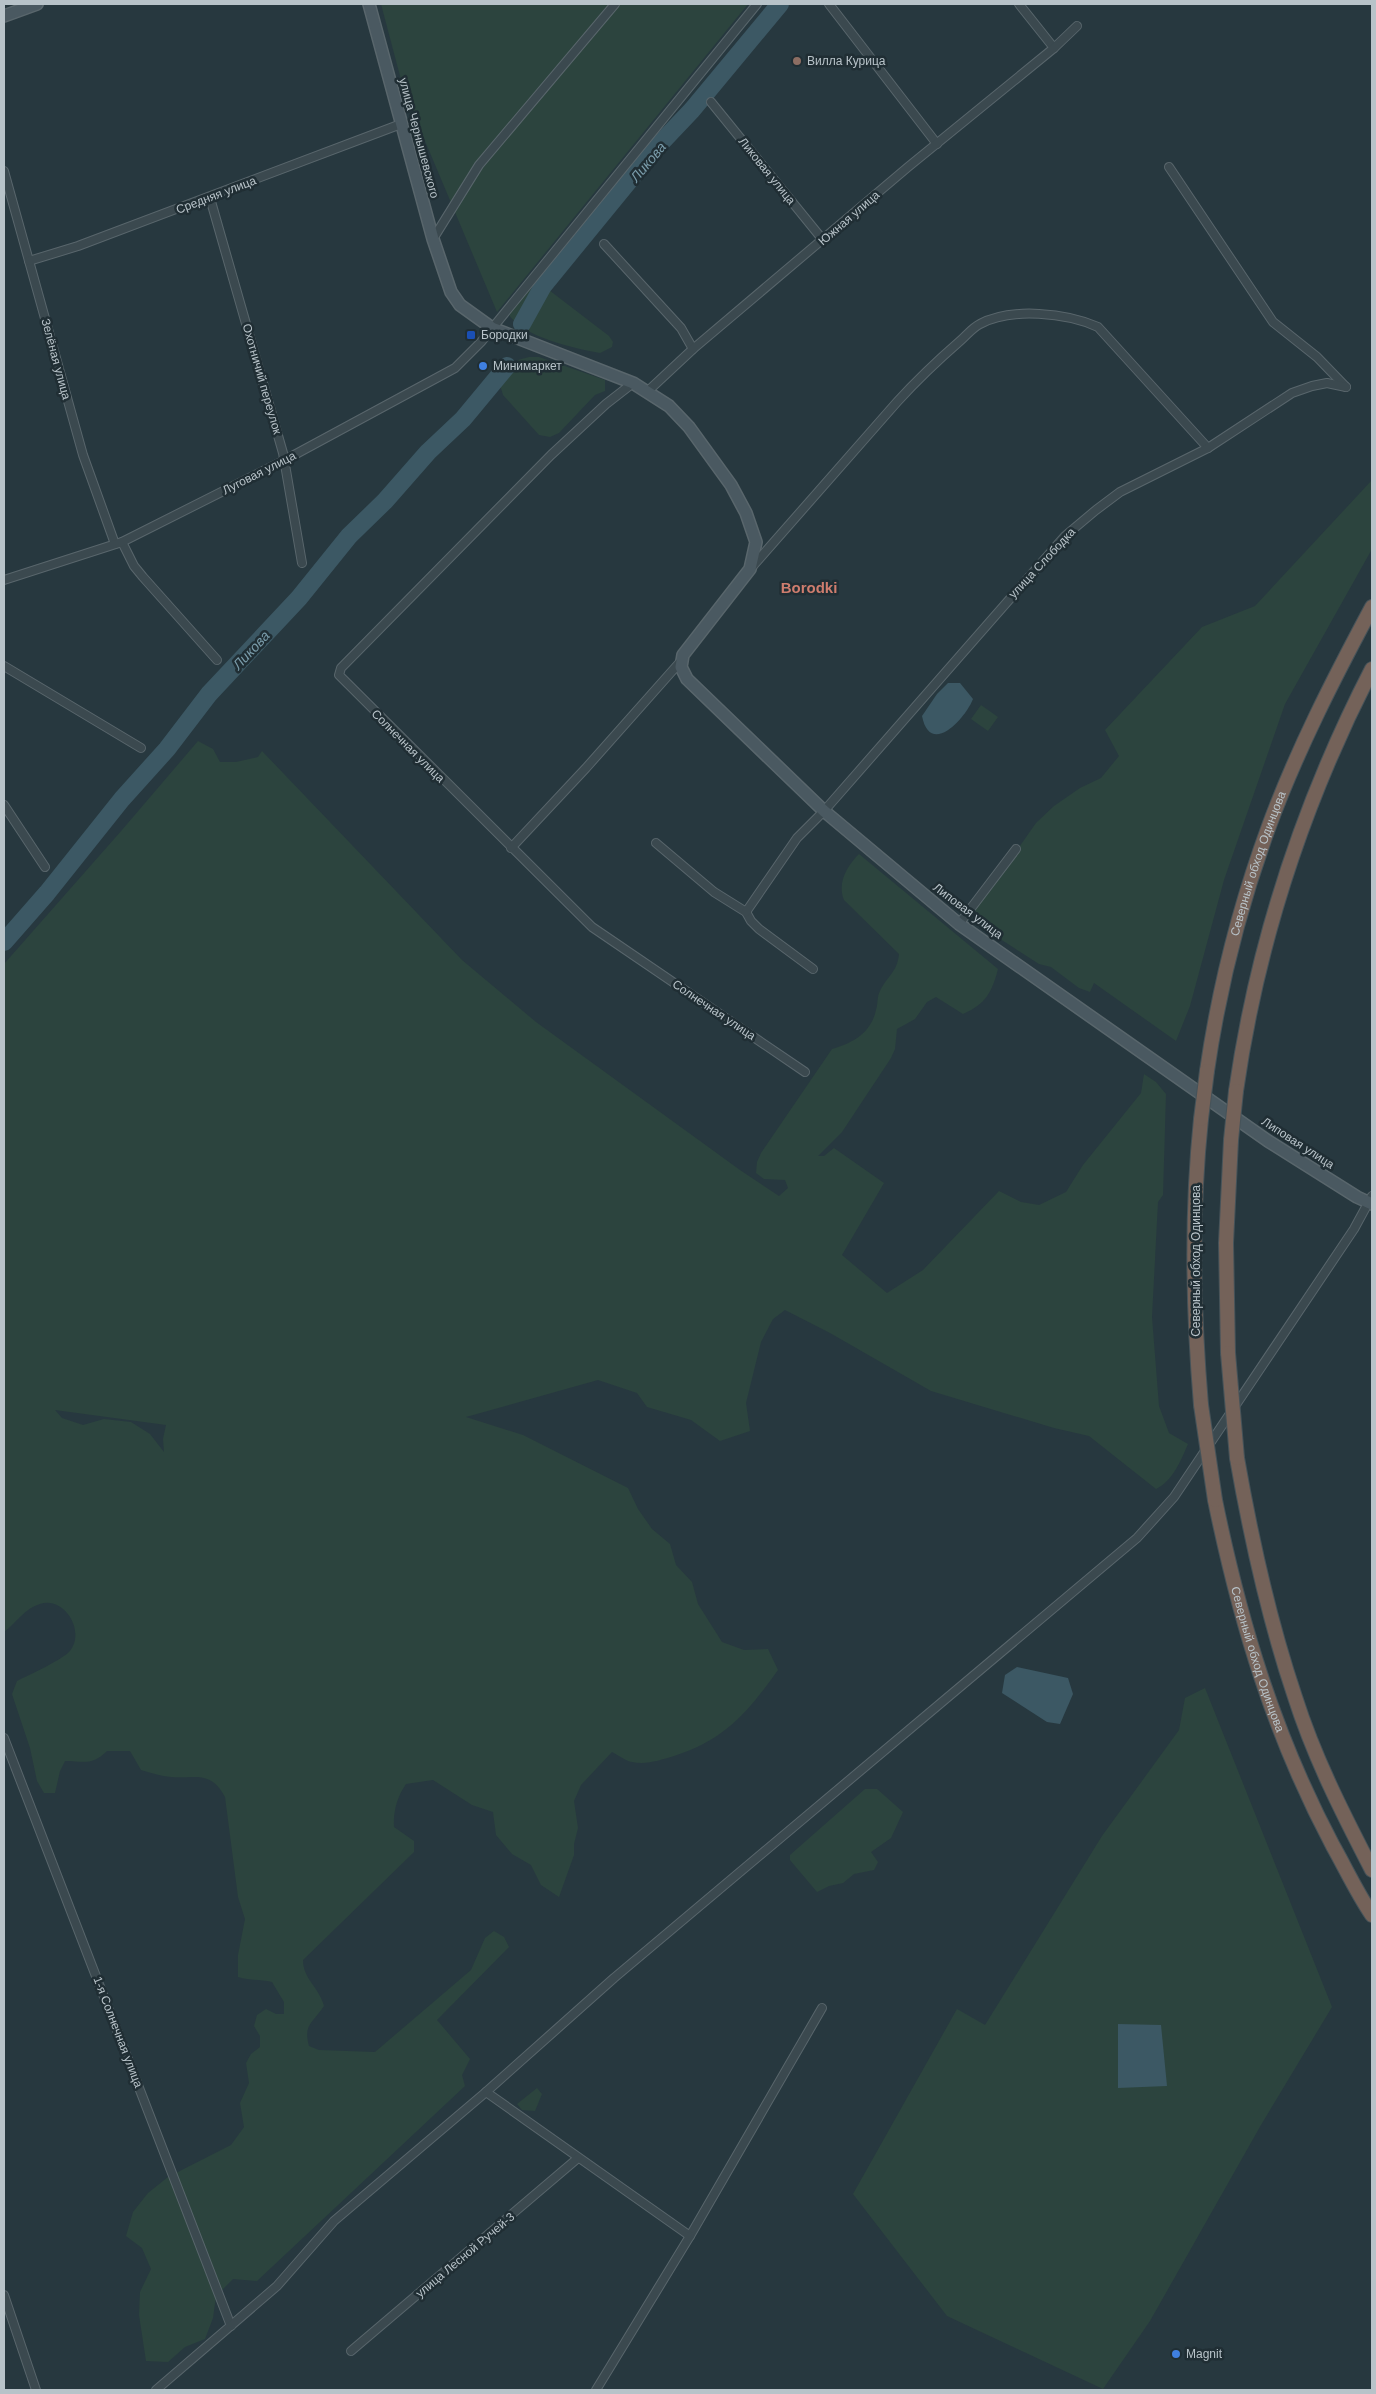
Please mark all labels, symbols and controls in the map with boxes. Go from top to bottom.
place label: Вилла Курица [807,54,886,68]
marker: Вилла Курица [791,55,803,67]
street label: улица Чернышевского [396,76,442,200]
street label: Ликовая улица [736,135,799,208]
water label: Ликова [626,139,669,186]
street label: Средняя улица [174,173,258,217]
street label: Южная улица [816,187,883,248]
street label: Зелёная улица [38,317,74,401]
street label: Охотничий переулок [239,322,285,437]
place label: Бородки [481,328,528,342]
marker: Бородки [465,329,477,341]
place label: Минимаркет [493,359,562,373]
marker: Минимаркет [477,360,489,372]
street label: Луговая улица [220,448,298,498]
street label: улица Слободка [1006,525,1078,601]
district label: Borodki [781,579,837,596]
water label: Ликова [229,627,273,673]
street label: Солнечная улица [369,707,448,786]
street label: Северный обход Одинцова [1228,789,1289,938]
street label: Липовая улица [930,880,1006,942]
street label: Солнечная улица [670,977,759,1043]
street label: Липовая улица [1259,1114,1337,1172]
street label: Северный обход Одинцова [1189,1185,1203,1337]
street label: Северный обход Одинцова [1228,1585,1287,1734]
street label: 1-я Солнечная улица [90,1974,146,2090]
street label: улица Лесной Ручей-3 [413,2209,517,2300]
place label: Magnit [1186,2347,1223,2361]
marker: Magnit [1170,2348,1182,2360]

